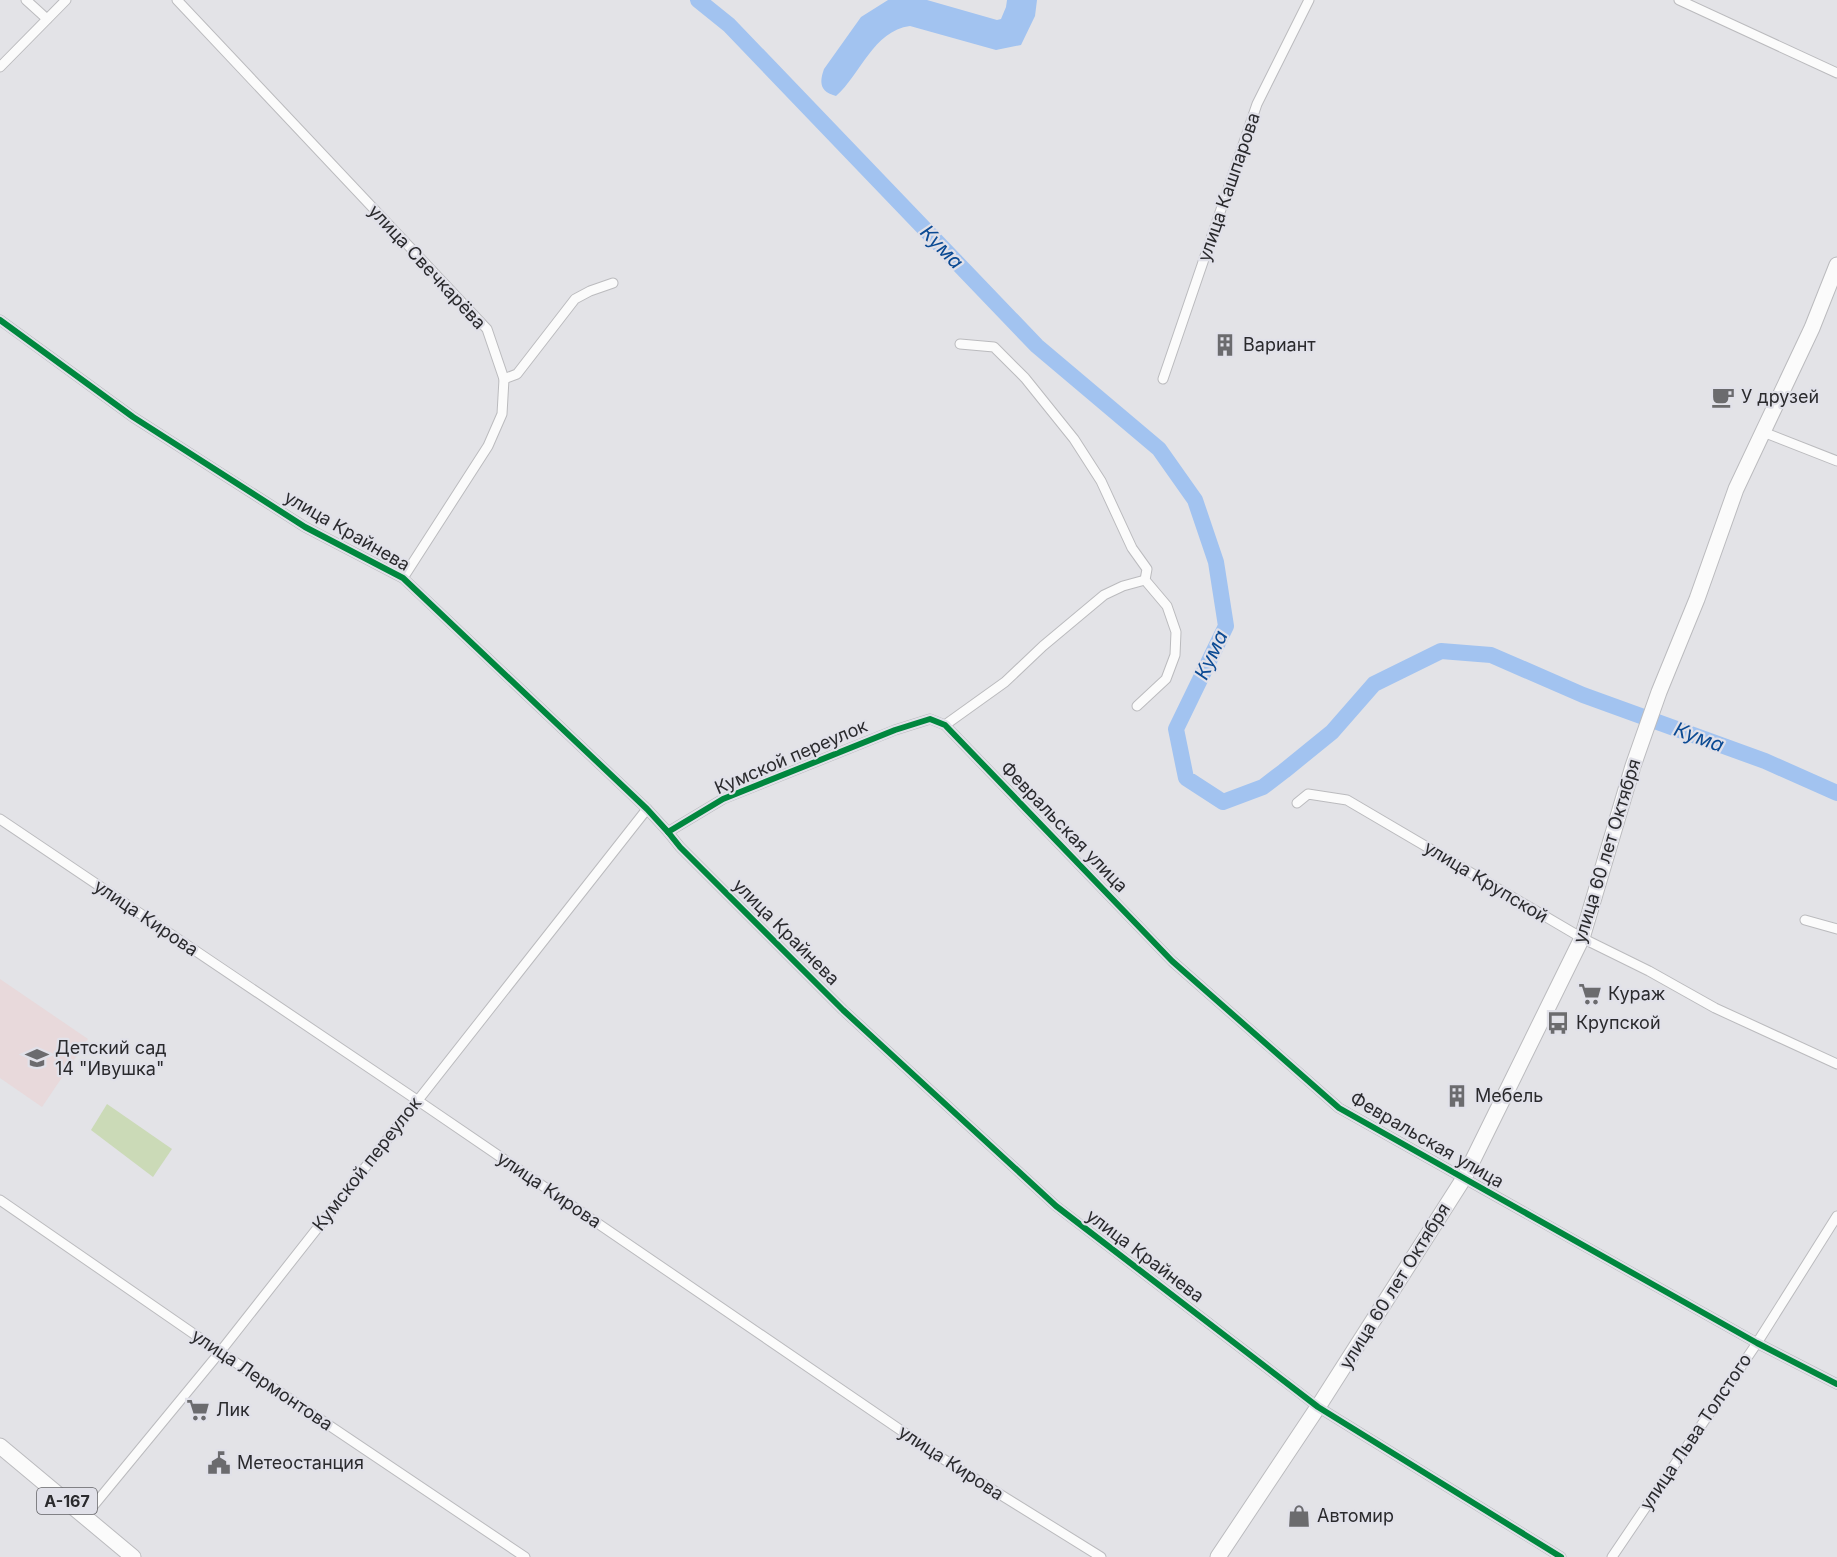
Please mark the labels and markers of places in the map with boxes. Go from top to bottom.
building icon: Вариант [1212,332,1238,358]
place label: Вариант [1243,334,1316,355]
cafe icon: У друзей [1710,384,1736,410]
place label: У друзей [1741,386,1819,407]
supermarket icon: Кураж [1577,981,1603,1007]
place label: Кураж [1608,983,1665,1004]
bus stop icon: Крупской [1545,1010,1571,1036]
place label: Крупской [1576,1012,1661,1033]
place label: Детский сад 14 "Ивушка" [55,1037,167,1079]
school or university icon: Детский сад 14 "Ивушка" [24,1045,50,1071]
building icon: Мебель [1444,1083,1470,1109]
place label: Мебель [1475,1085,1543,1106]
supermarket icon: Лик [185,1397,211,1423]
place label: Лик [216,1399,250,1420]
public building icon: Метеостанция [206,1450,232,1476]
place label: Метеостанция [237,1452,364,1473]
shop icon: Автомир [1286,1503,1312,1529]
place label: Автомир [1317,1505,1394,1526]

